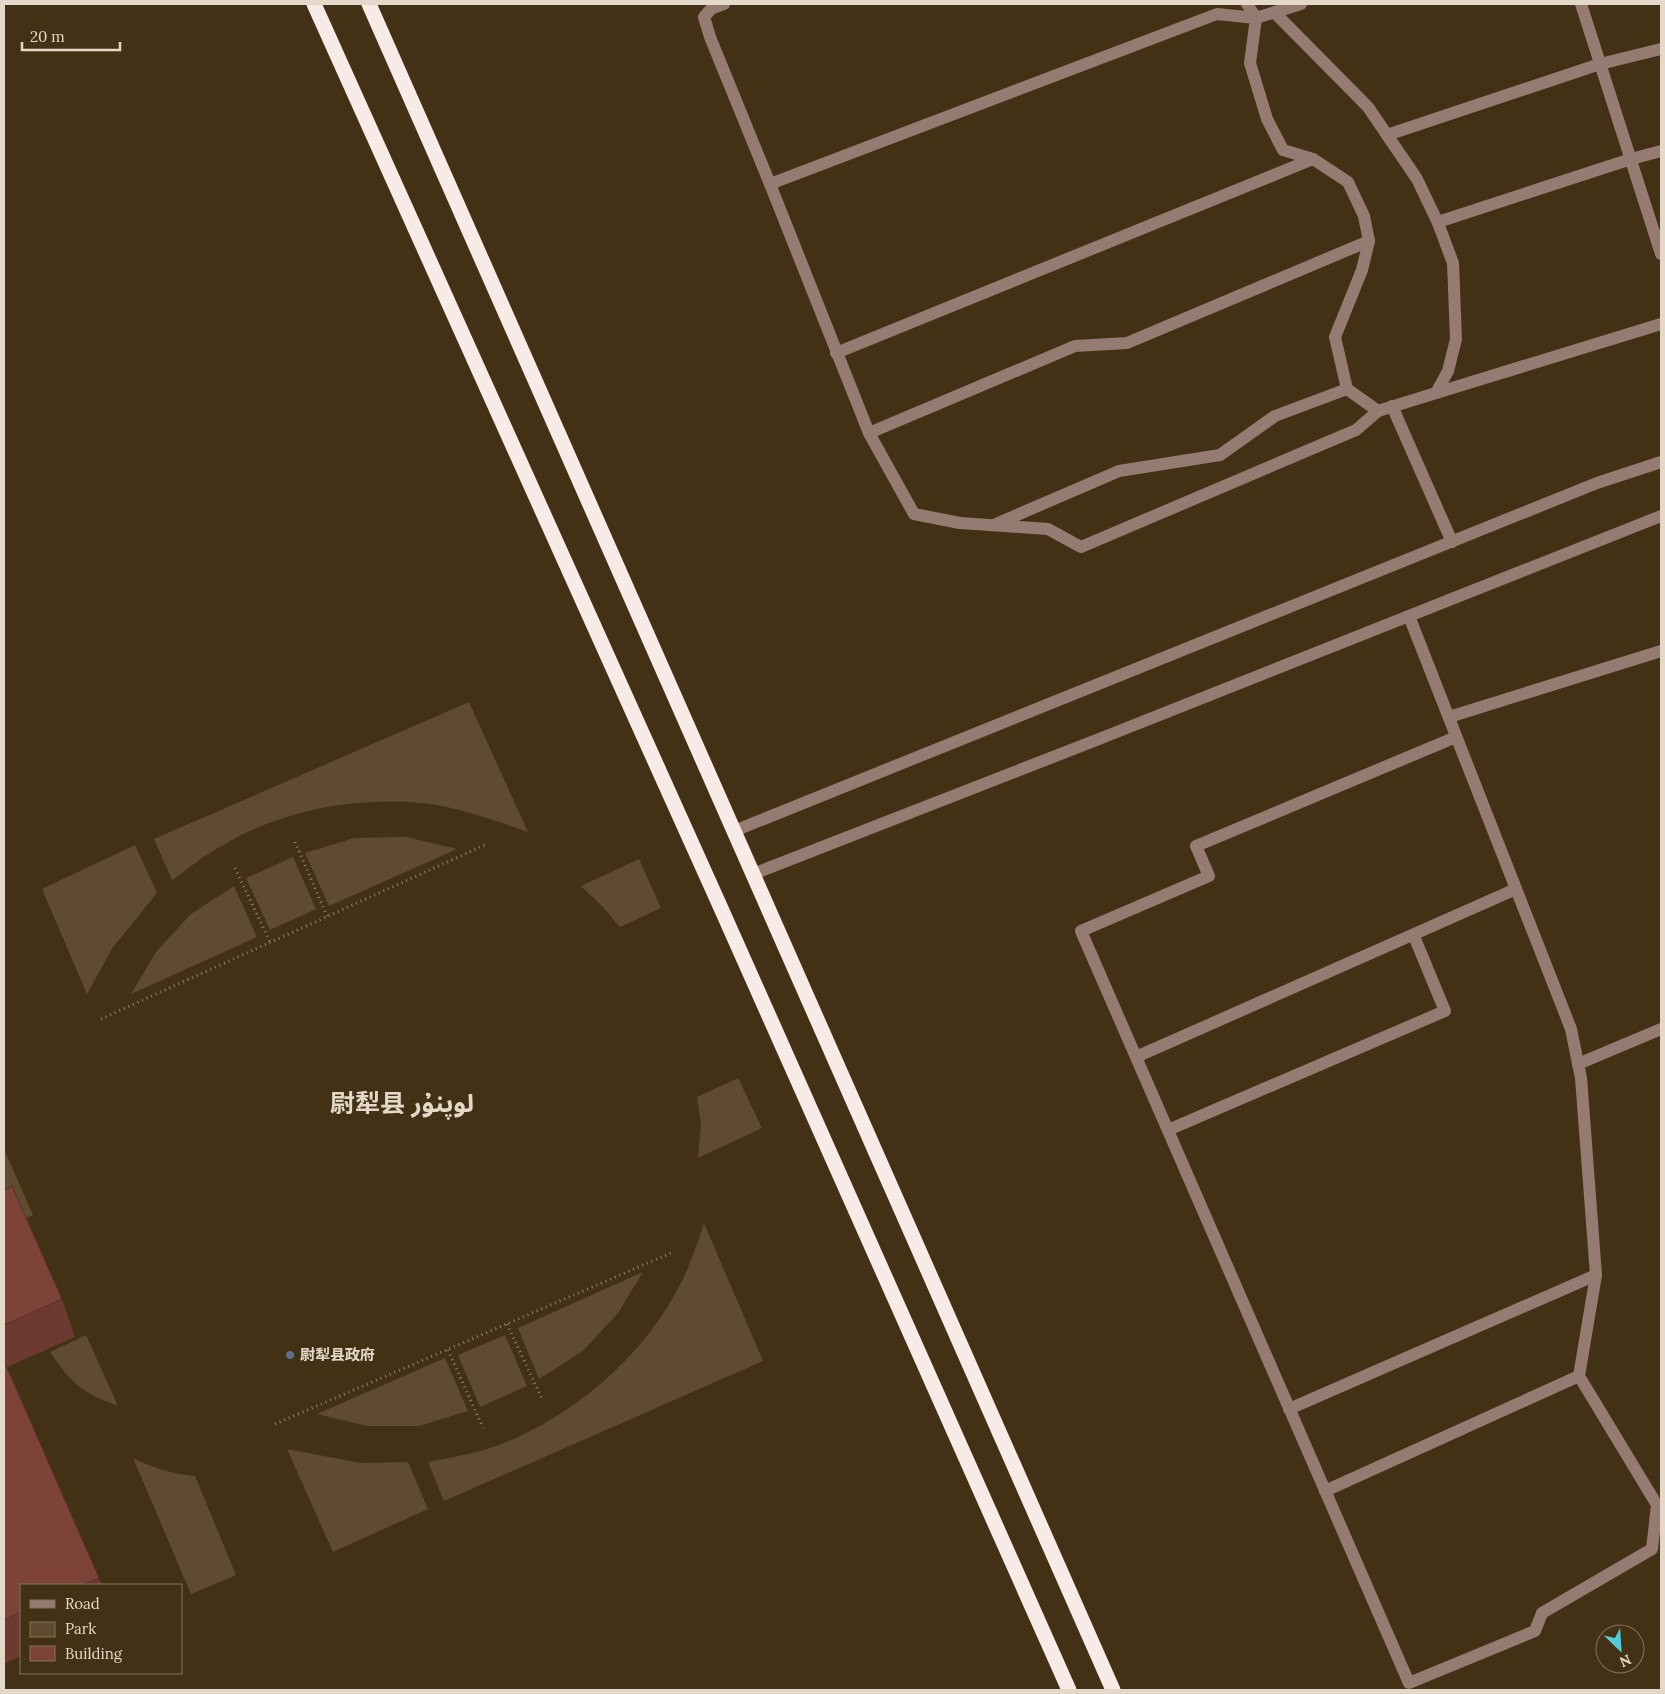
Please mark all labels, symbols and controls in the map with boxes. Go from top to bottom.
scale bar [22,20,120,52]
text: 20 m [30,27,65,46]
district label: 尉犁县 لوپنۇر [330,1087,474,1120]
place label: 尉犁县政府 [300,1345,375,1364]
marker: 尉犁县政府 [284,1349,296,1361]
legend [20,1584,182,1674]
text: Road [65,1594,100,1613]
text: Park [65,1619,96,1638]
north arrow [1595,1624,1645,1674]
text: Building [65,1644,123,1663]
text: N [1617,1650,1634,1671]

